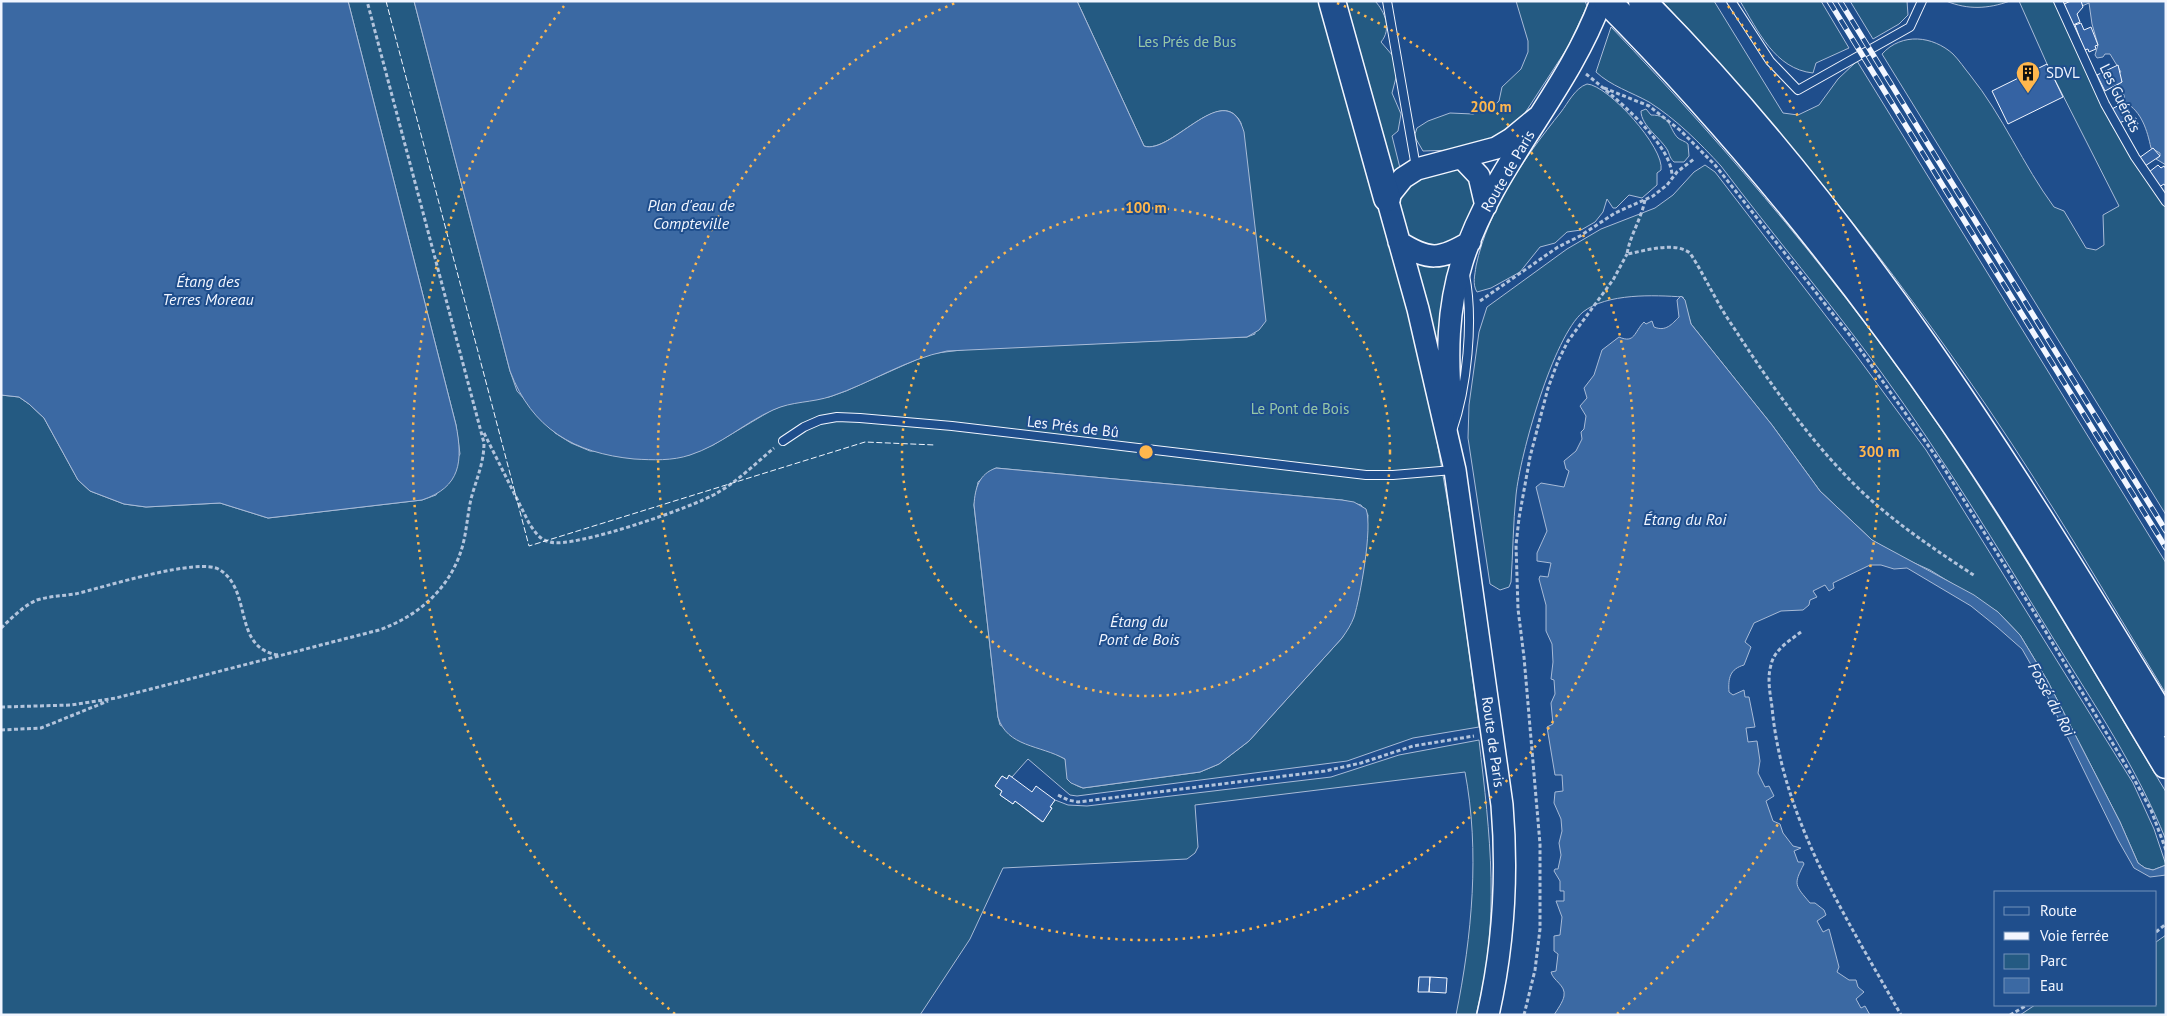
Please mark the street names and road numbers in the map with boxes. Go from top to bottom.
street label: Les Guérets [2096,60,2145,135]
street label: Route de Paris [1477,126,1539,215]
street label: Les Prés de Bû [1026,411,1120,442]
street label: Route de Paris [1478,695,1509,788]

